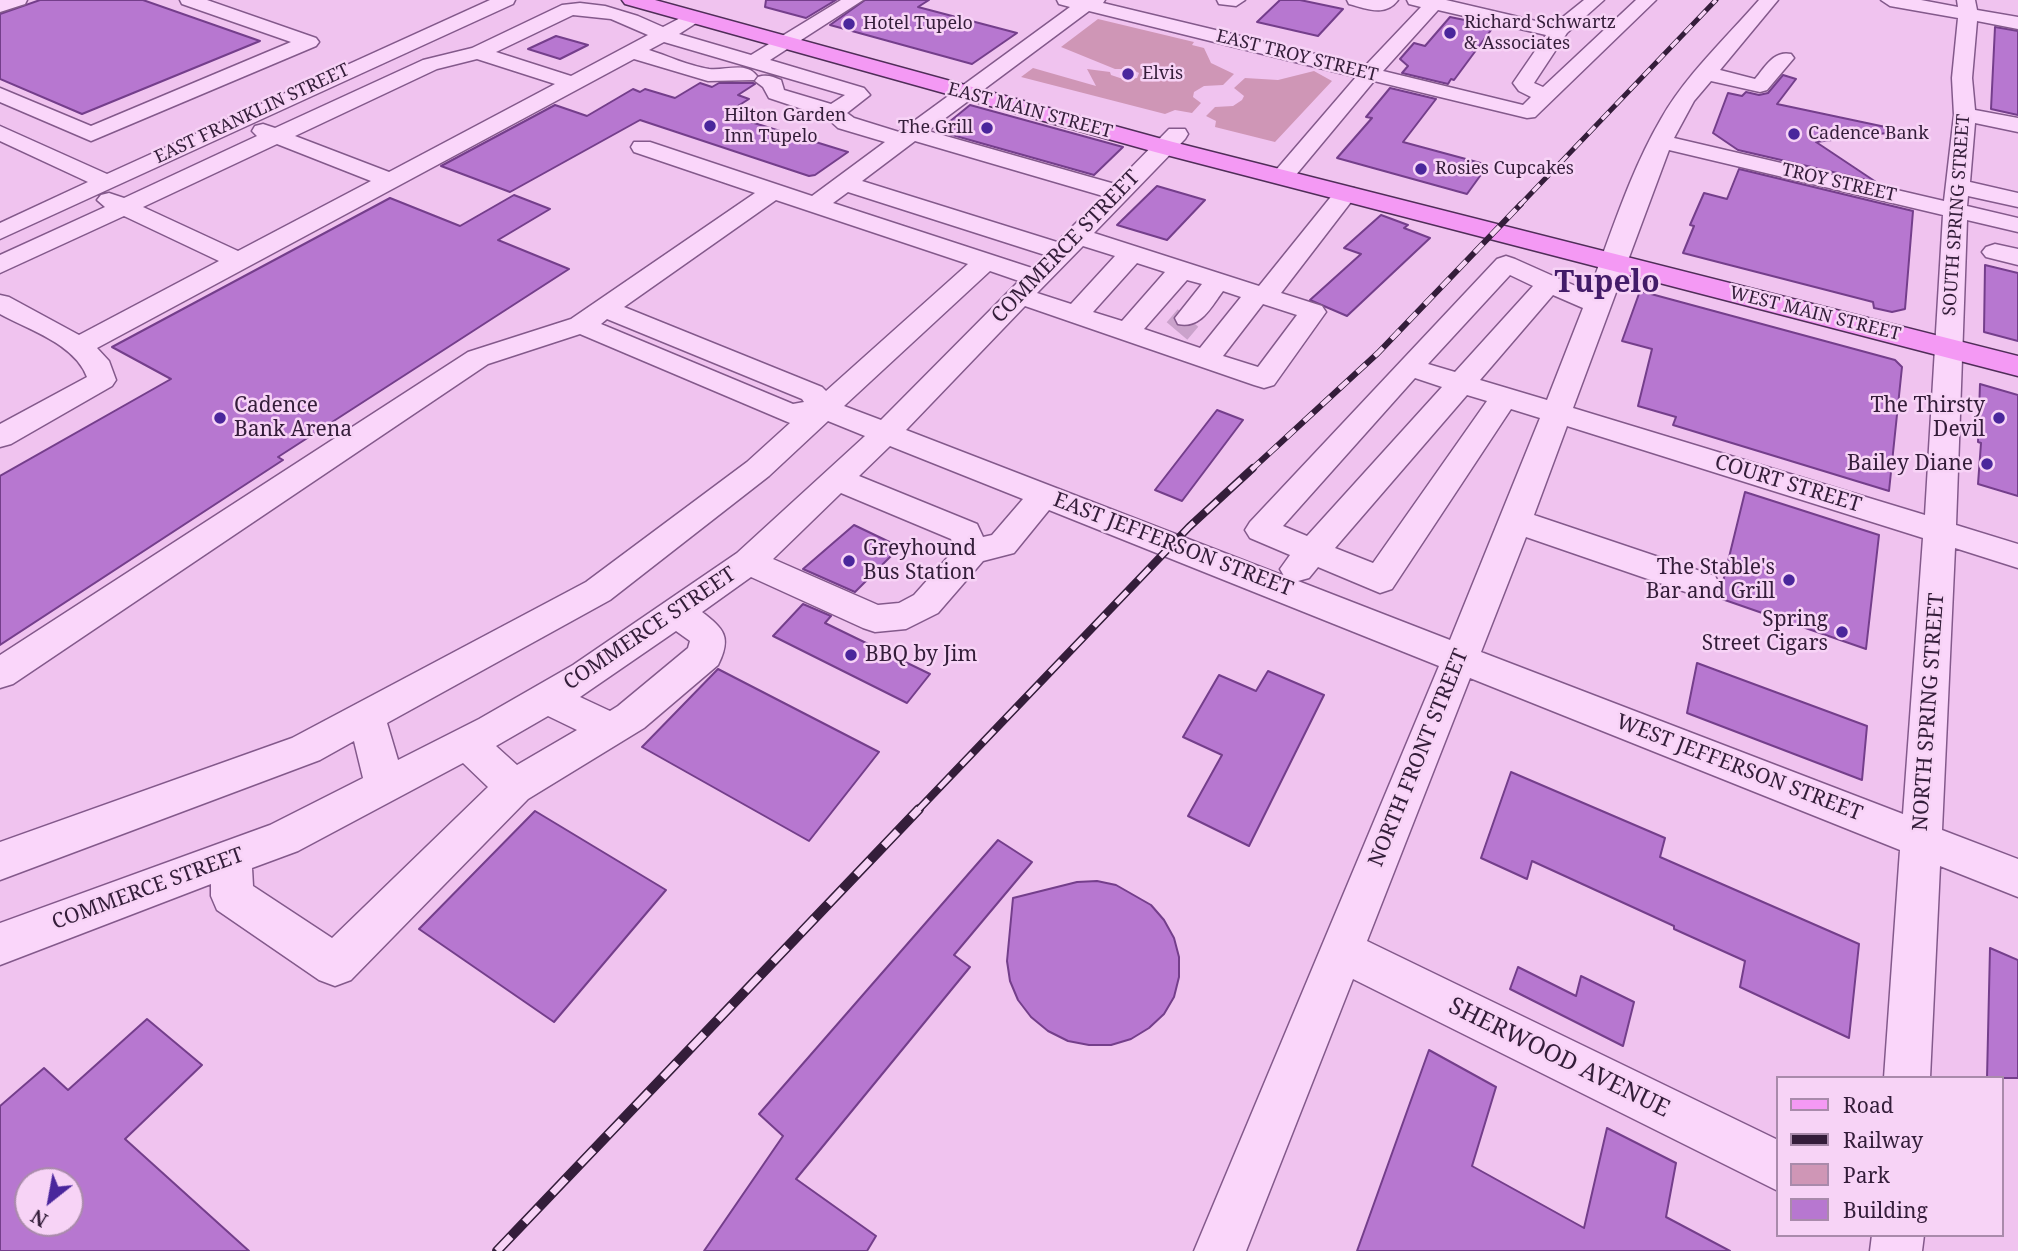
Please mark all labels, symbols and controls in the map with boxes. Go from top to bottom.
place label: Richard Schwartz & Associates [1464,12,1616,54]
place label: Hotel Tupelo [863,13,973,35]
marker: Hotel Tupelo [841,16,857,32]
street label: EAST TROY STREET [1214,25,1380,87]
marker: Richard Schwartz & Associates [1442,25,1458,41]
street label: EAST FRANKLIN STREET [151,59,353,169]
place label: Elvis [1142,63,1183,85]
marker: Elvis [1120,66,1136,82]
street label: EAST MAIN STREET [945,79,1115,143]
place label: Hilton Garden Inn Tupelo [724,105,846,148]
street label: SOUTH SPRING STREET [1939,113,1975,317]
place label: The Grill [898,117,973,139]
marker: Hilton Garden Inn Tupelo [702,118,718,134]
marker: The Grill [979,120,995,136]
place label: Cadence Bank [1808,123,1929,145]
marker: Cadence Bank [1786,126,1802,142]
place label: Rosies Cupcakes [1435,158,1574,180]
street label: TROY STREET [1780,159,1898,207]
marker: Rosies Cupcakes [1413,161,1429,177]
street label: COMMERCE STREET [987,165,1145,329]
district label: Tupelo [1554,265,1660,301]
street label: WEST MAIN STREET [1727,282,1903,346]
place label: Cadence Bank Arena [234,393,352,443]
place label: The Thirsty Devil [1871,393,1985,443]
marker: Cadence Bank Arena [212,410,228,426]
marker: The Thirsty Devil [1991,410,2007,426]
street label: COURT STREET [1712,450,1864,518]
place label: Bailey Diane [1847,451,1973,477]
marker: Bailey Diane [1979,456,1995,472]
street label: EAST JEFFERSON STREET [1050,488,1296,602]
place label: Greyhound Bus Station [863,536,976,586]
marker: Greyhound Bus Station [841,553,857,569]
place label: The Stable's Bar and Grill [1646,555,1775,605]
street label: COMMERCE STREET [559,562,741,696]
marker: The Stable's Bar and Grill [1781,572,1797,588]
street label: NORTH SPRING STREET [1908,592,1950,832]
place label: Spring Street Cigars [1702,607,1828,657]
marker: Spring Street Cigars [1834,624,1850,640]
place label: BBQ by Jim [865,642,977,668]
street label: NORTH FRONT STREET [1364,646,1474,870]
marker: BBQ by Jim [843,647,859,663]
street label: WEST JEFFERSON STREET [1612,709,1866,827]
street label: COMMERCE STREET [49,843,247,935]
street label: SHERWOOD AVENUE [1444,992,1674,1124]
legend [1776,1076,2004,1237]
text: Road [1843,1091,1894,1119]
text: Railway [1843,1126,1923,1154]
text: Park [1843,1161,1890,1189]
north arrow [14,1167,84,1237]
text: Building [1843,1196,1928,1224]
text: N [26,1203,52,1233]

